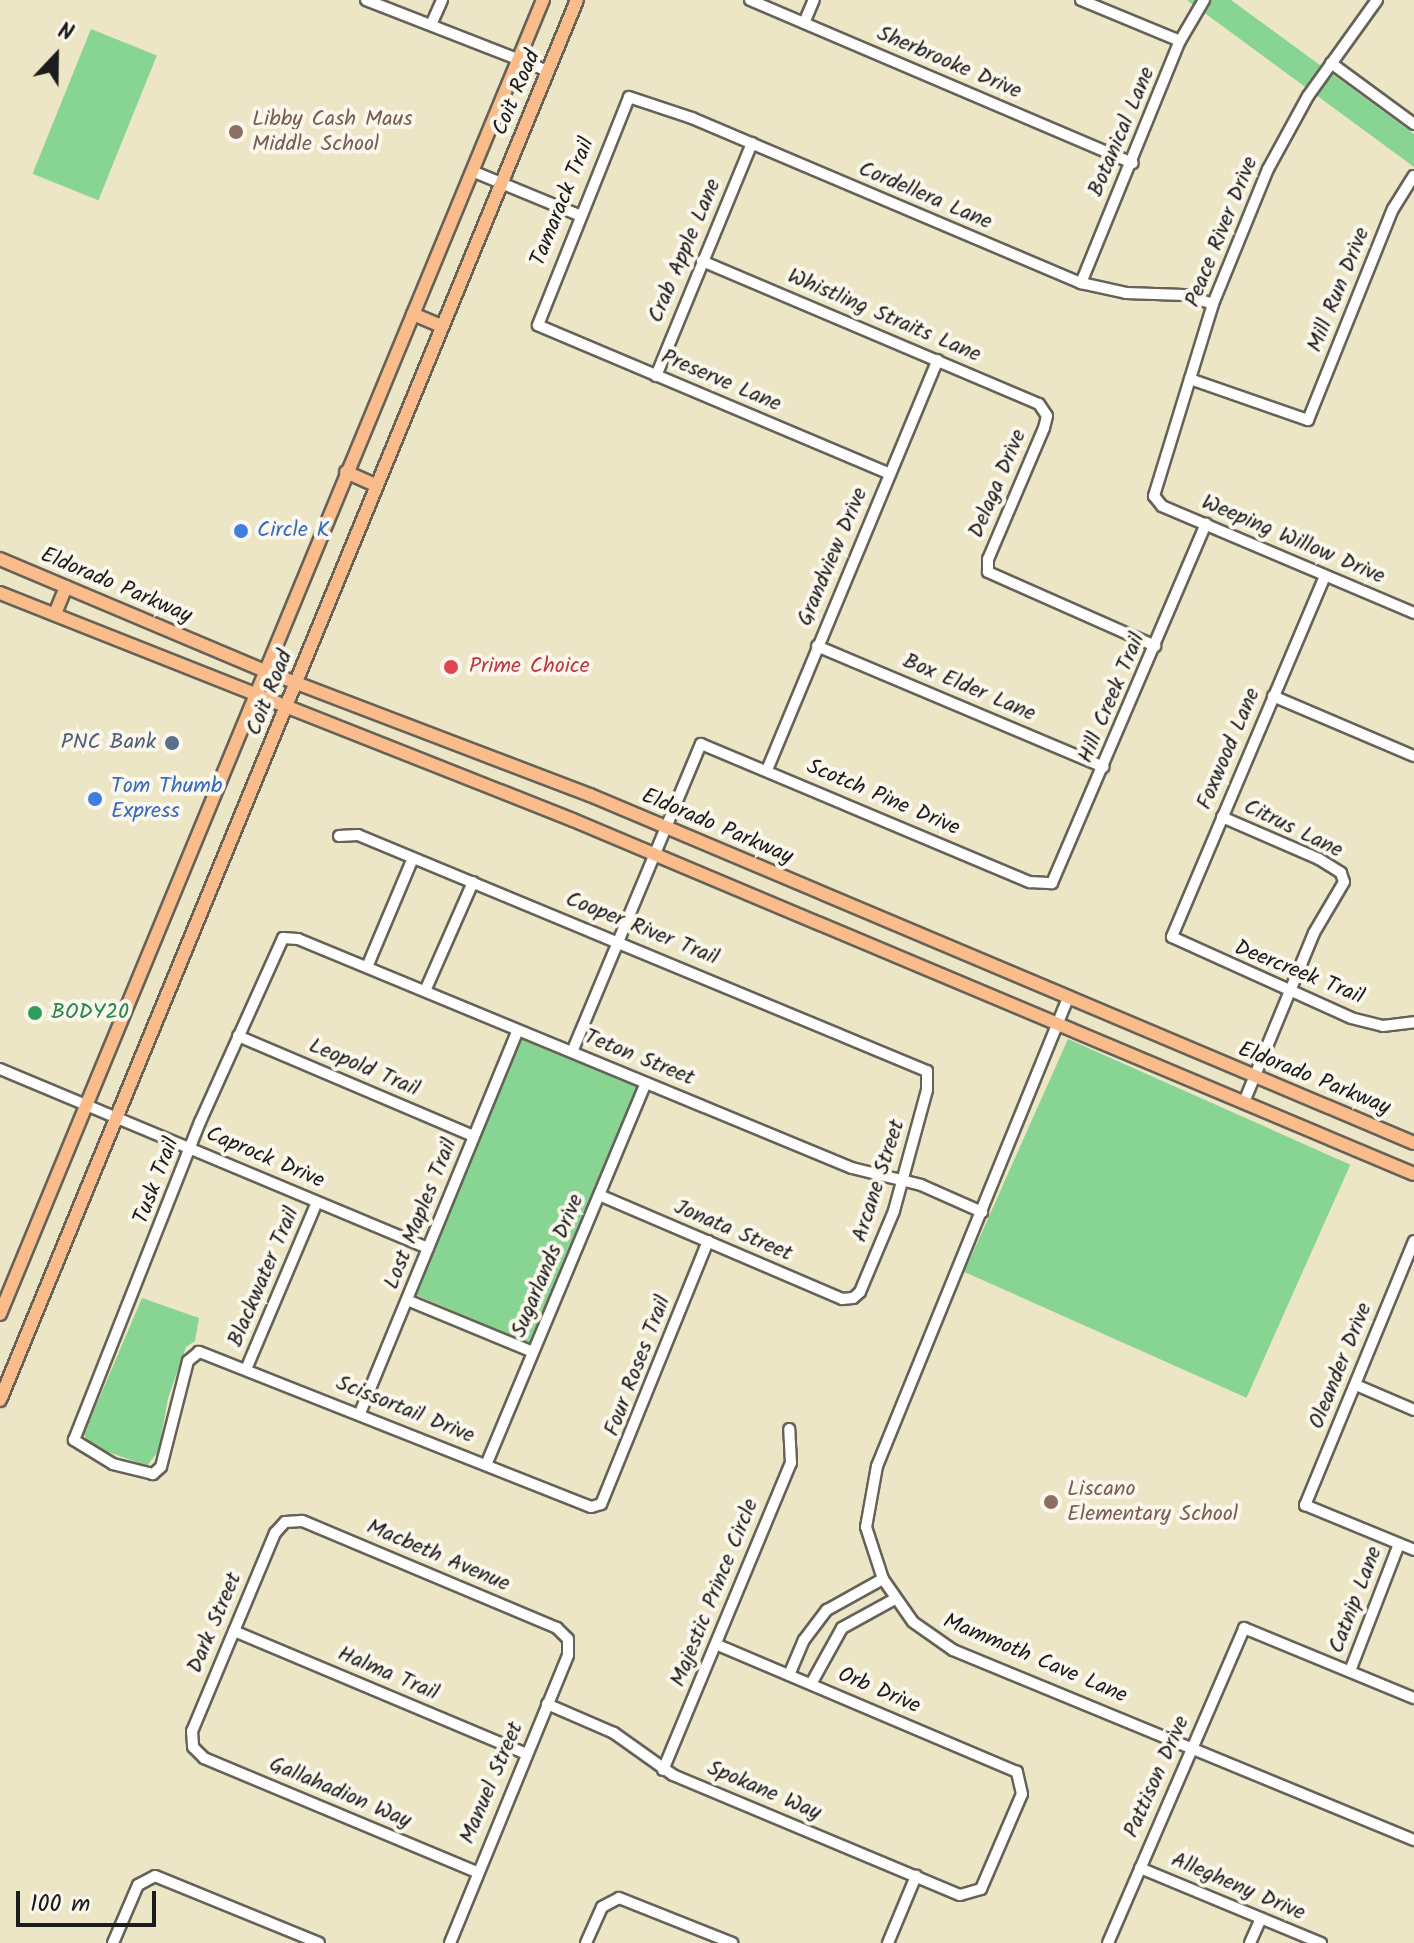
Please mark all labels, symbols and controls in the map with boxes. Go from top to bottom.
text: N [52,14,78,52]
north arrow [16,16,96,96]
street label: Sherbrooke Drive [873,21,1025,105]
street label: Coit Road [487,46,547,140]
street label: Botanical Lane [1083,63,1161,201]
place label: Libby Cash Maus Middle School [252,106,413,158]
marker: Libby Cash Maus Middle School [227,123,245,141]
street label: Tamarack Trail [525,134,601,270]
street label: Peace River Drive [1180,153,1264,311]
street label: Cordellera Lane [854,156,996,236]
street label: Crab Apple Lane [643,175,727,327]
street label: Mill Run Drive [1302,224,1376,356]
street label: Whistling Straits Lane [783,263,985,369]
street label: Preserve Lane [657,344,785,418]
street label: Delaga Drive [963,426,1033,542]
street label: Grandview Drive [792,484,874,630]
street label: Weeping Willow Drive [1197,489,1389,591]
place label: Circle K [257,518,330,544]
marker: Circle K [232,522,250,540]
street label: Eldorado Parkway [36,542,196,630]
street label: Hill Creek Trail [1073,629,1151,767]
street label: Coit Road [241,646,299,740]
street label: Box Elder Lane [899,648,1039,728]
place label: Prime Choice [469,654,590,680]
marker: Prime Choice [440,656,462,678]
street label: Foxwood Lane [1192,684,1266,814]
place label: PNC Bank [61,730,156,756]
marker: PNC Bank [163,734,181,752]
street label: Scotch Pine Drive [802,754,964,842]
place label: Tom Thumb Express [111,773,222,824]
street label: Eldorado Parkway [637,783,797,871]
marker: Tom Thumb Express [86,790,104,808]
street label: Citrus Lane [1239,794,1347,864]
street label: Cooper River Trail [561,886,723,972]
street label: Deercreek Trail [1230,935,1368,1011]
place label: BODY20 [51,1000,129,1026]
marker: BODY20 [26,1004,44,1022]
street label: Teton Street [580,1024,698,1092]
street label: Leopold Trail [305,1033,423,1103]
street label: Eldorado Parkway [1234,1036,1394,1122]
street label: Arcane Street [847,1117,911,1245]
street label: Caprock Drive [202,1121,328,1195]
street label: Tusk Trail [128,1134,186,1228]
street label: Lost Maples Trail [379,1135,463,1293]
street label: Sugarlands Drive [506,1191,590,1341]
street label: Jonata Street [670,1194,796,1268]
street label: Blackwater Trail [223,1203,305,1351]
street label: Four Roses Trail [599,1292,677,1440]
street label: Oleander Drive [1304,1299,1378,1433]
street label: Scissortail Drive [332,1370,478,1450]
place label: Liscano Elementary School [1067,1476,1238,1528]
marker: Liscano Elementary School [1042,1493,1060,1511]
street label: Majestic Prince Circle [665,1495,765,1691]
street label: Macbeth Avenue [363,1514,513,1598]
street label: Catnip Lane [1324,1543,1388,1657]
street label: Dark Street [182,1569,248,1677]
street label: Mammoth Cave Lane [939,1608,1131,1710]
street label: Halma Trail [334,1641,442,1707]
street label: Orb Drive [834,1662,924,1720]
street label: Pattison Drive [1118,1712,1196,1842]
street label: Manuel Street [454,1718,530,1848]
street label: Gallahadion Way [265,1751,415,1835]
street label: Spokane Way [703,1755,825,1827]
street label: Allegheny Drive [1167,1847,1309,1927]
scale bar [20,1875,160,1925]
text: 100 m [30,1885,90,1924]

